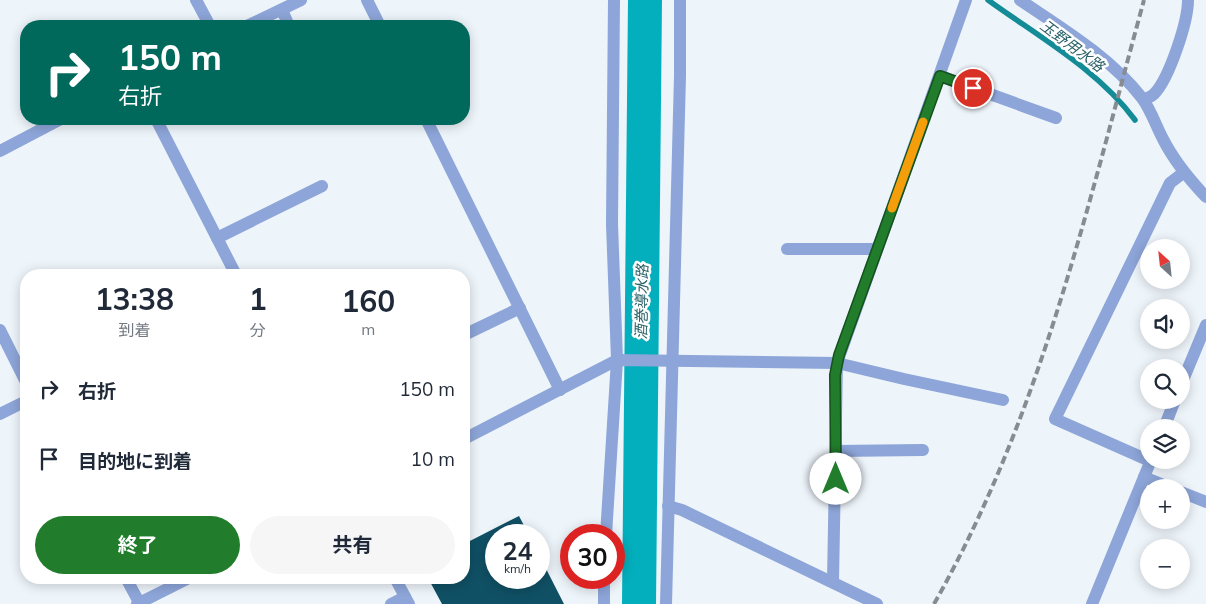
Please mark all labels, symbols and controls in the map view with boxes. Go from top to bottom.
water label: 玉野用水路 [1037,15,1110,77]
text: 150 m [118,35,222,79]
icon: right [35,40,100,105]
pin [952,67,994,109]
icon: arrive [959,74,987,102]
text: 右折 [118,82,162,110]
north arrow [1140,239,1190,289]
map controls [1140,239,1190,589]
water label: 酒巻導水路 [631,262,652,340]
text: 13:38 [95,280,174,318]
text: 1 [249,280,267,318]
text: 160 [341,282,395,320]
button: sound [1140,299,1190,349]
text: m [361,319,375,339]
text: 到着 [118,320,150,340]
text: 分 [250,320,266,340]
button: search [1140,359,1190,409]
icon: right [35,375,63,403]
text: 150 m [399,377,455,401]
text: 右折 [78,379,116,403]
button: layers [1140,419,1190,469]
icon: arrive [35,445,63,473]
text: 10 m [411,447,455,471]
text: 目的地に到着 [78,449,192,473]
position arrow [809,452,861,504]
button: + [1140,479,1190,529]
button: 終了 [35,516,240,574]
button: 共有 [250,516,455,574]
speed limit sign: 30 [560,524,625,589]
text: 24 [502,535,533,566]
button: − [1140,539,1190,589]
text: km/h [504,561,531,576]

